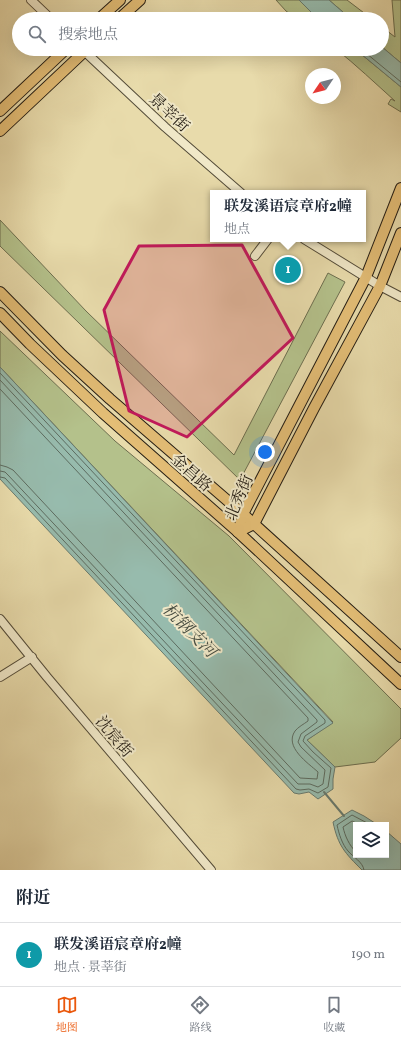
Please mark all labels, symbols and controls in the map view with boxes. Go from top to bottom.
search box [12,12,389,56]
icon: search [26,23,48,45]
text: 搜索地点 [58,25,118,46]
north arrow [305,68,341,104]
street label: 景莘街 [144,89,194,138]
popup [210,190,366,242]
text: 联发溪语宸章府2幢 [224,197,352,218]
text: 地点 [224,221,250,239]
pin: 1 [275,255,301,285]
your location [255,442,275,462]
street label: 金昌路 [165,449,216,498]
street label: 北秀街 [220,471,259,524]
water label: 杭钢支河 [157,599,223,665]
street label: 沈宸街 [90,712,137,763]
map controls [353,822,389,858]
button: layers [353,822,389,858]
text: 附近 [16,887,50,910]
text: 联发溪语宸章府2幢 [54,935,182,956]
text: 1 [26,946,32,964]
text: 190 m [351,946,385,964]
text: 地点 · 景莘街 [54,959,127,977]
tab: 地图 [56,994,78,1036]
tab: 路线 [189,994,211,1036]
tab: 收藏 [323,994,345,1036]

